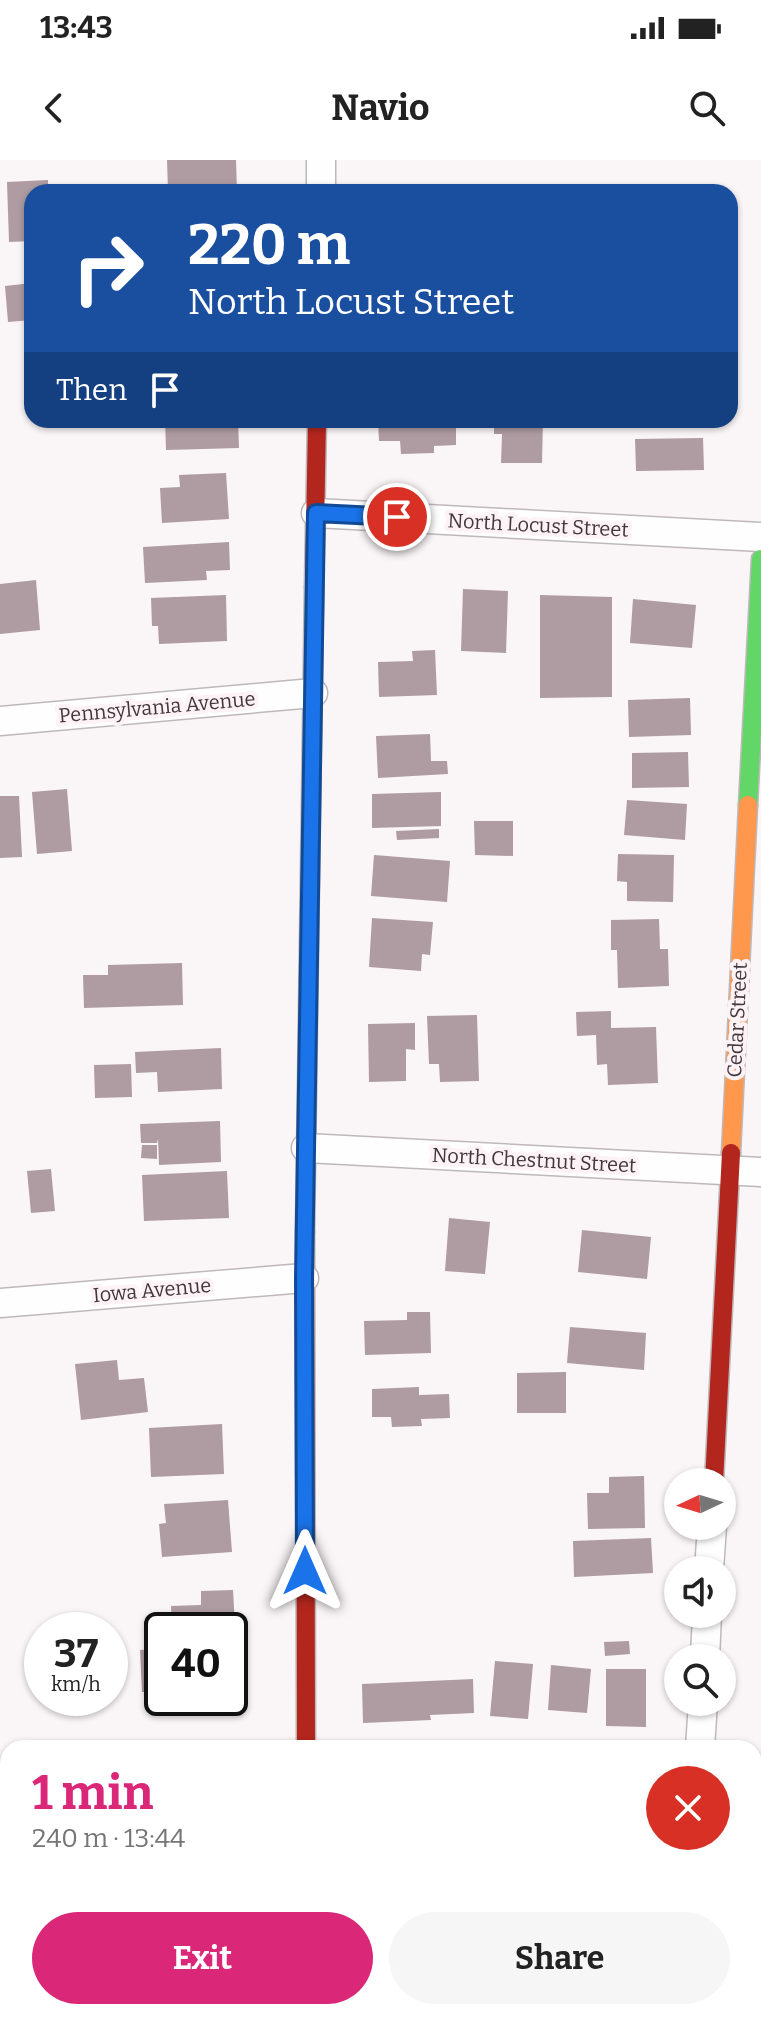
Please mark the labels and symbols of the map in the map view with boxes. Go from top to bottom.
pin [363,483,431,551]
street label: North Locust Street [447,508,629,542]
street label: Pennsylvania Avenue [58,686,256,728]
street label: Cedar Street [722,962,752,1078]
street label: North Chestnut Street [431,1143,637,1177]
street label: Iowa Avenue [92,1273,212,1307]
north arrow [664,1468,736,1540]
position arrow [263,1529,347,1613]
speed limit sign: 40 [144,1612,248,1716]

